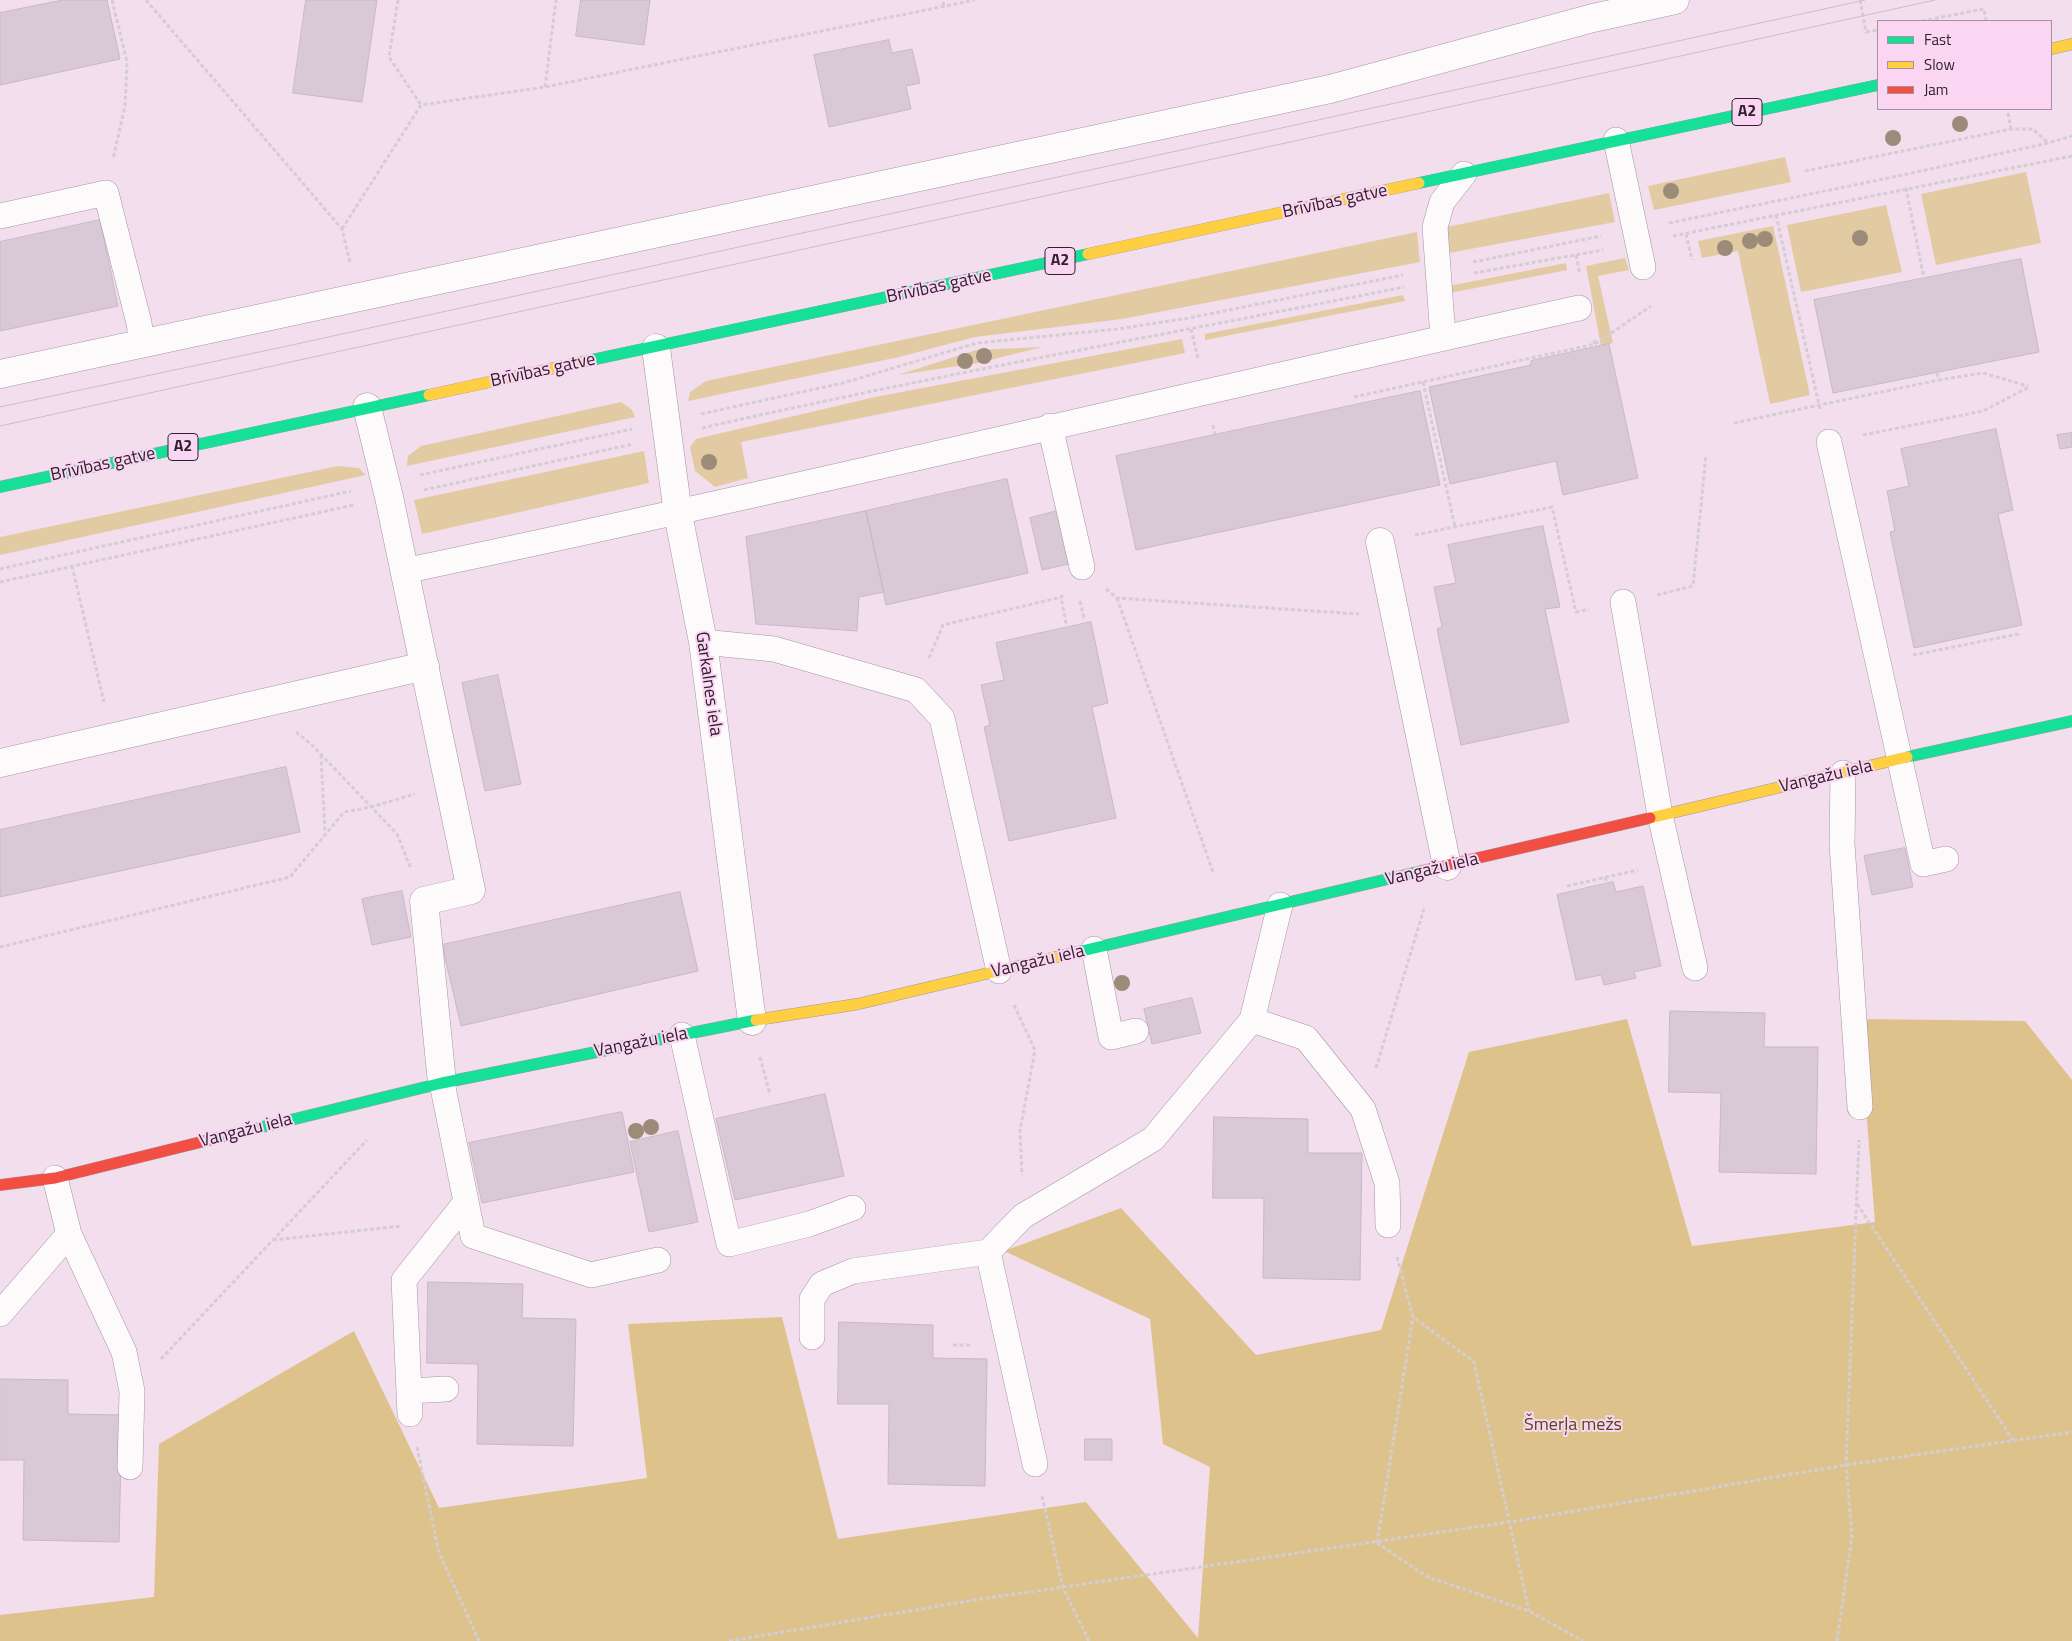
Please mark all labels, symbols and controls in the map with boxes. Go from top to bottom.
legend [1877,20,2052,110]
text: Fast [1924,28,1951,51]
text: Slow [1924,53,1955,76]
text: Jam [1924,78,1948,101]
road number: A2 [1732,98,1762,125]
street label: Brīvības gatve [1280,180,1390,224]
road number: A2 [1045,248,1075,274]
street label: Brīvības gatve [884,265,994,309]
street label: Brīvības gatve [488,349,598,393]
road number: A2 [168,434,198,461]
street label: Brīvības gatve [48,443,158,487]
street label: Garkalnes iela [690,630,726,738]
street label: Vangažu iela [1777,756,1875,798]
street label: Vangažu iela [1383,849,1481,891]
street label: Vangažu iela [989,941,1087,983]
street label: Vangažu iela [592,1023,690,1063]
street label: Vangažu iela [197,1109,295,1153]
park label: Šmerļa mežs [1524,1415,1622,1437]

